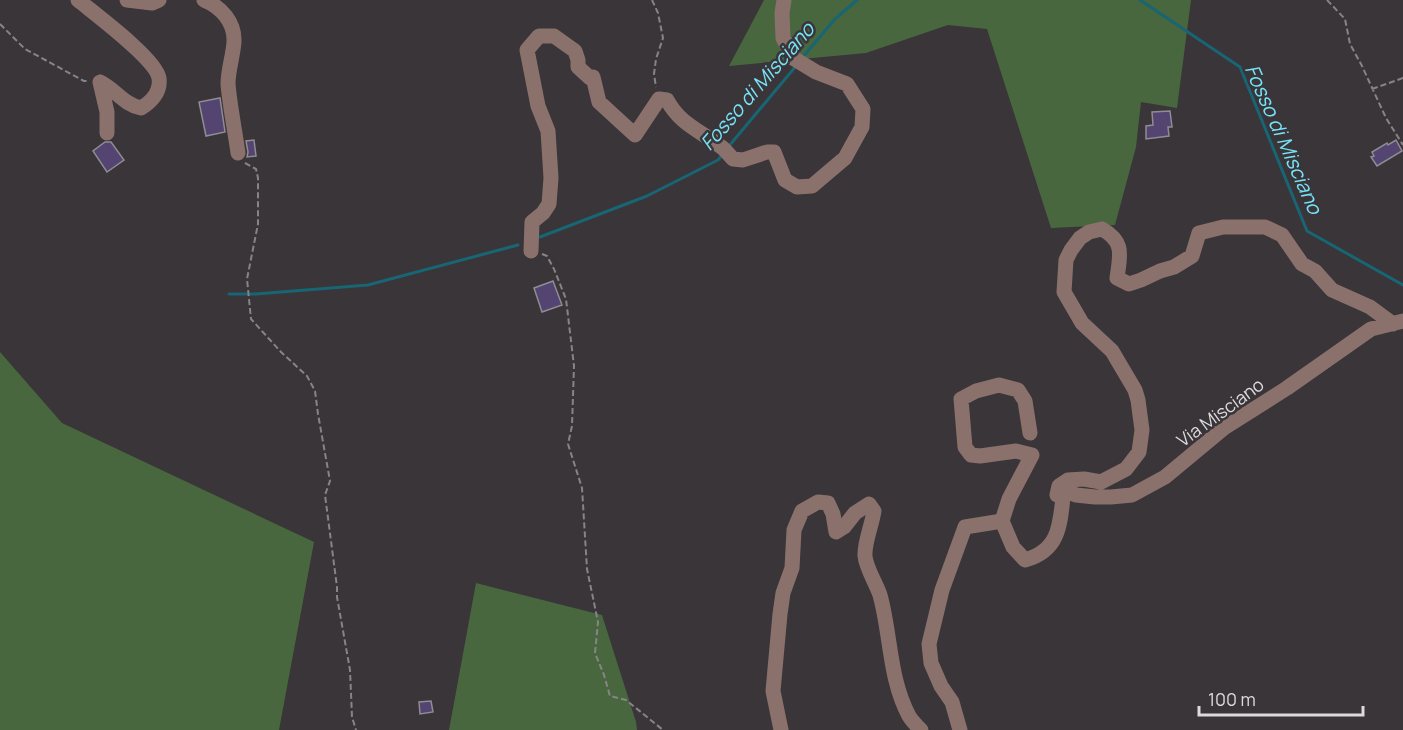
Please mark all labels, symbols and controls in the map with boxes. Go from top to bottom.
water label: Fosso di Misciano [694,16,821,156]
water label: Fosso di Misciano [1239,60,1330,219]
street label: Via Misciano [1172,372,1268,452]
scale bar [1199,679,1362,717]
text: 100 m [1208,687,1256,711]

